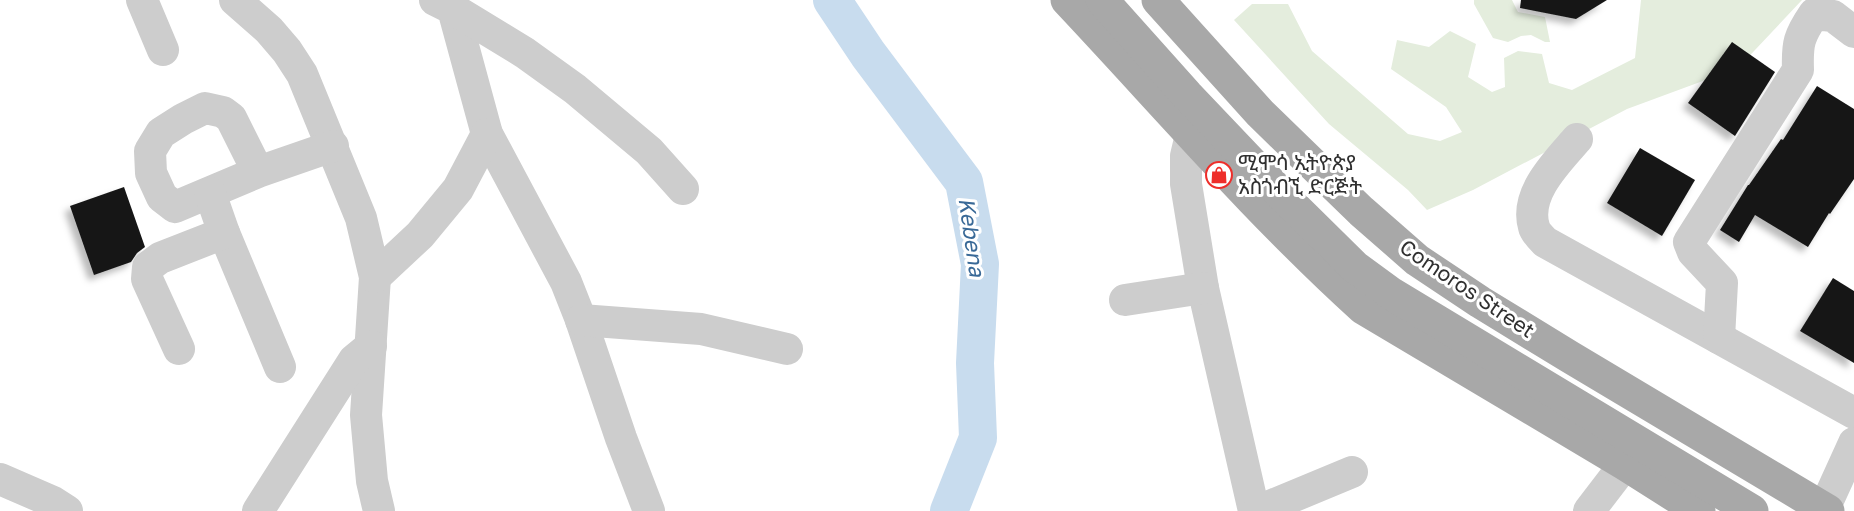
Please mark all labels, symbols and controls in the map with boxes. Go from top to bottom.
place label: ሚሞሳ ኢትዮጵያ አስጎብኚ ድርጅት [1238,149,1362,199]
shop icon: ሚሞሳ ኢትዮጵያ አስጎብኚ ድርጅት [1204,160,1234,190]
water label: Kebena [954,196,992,280]
street label: Comoros Street [1395,233,1540,343]

